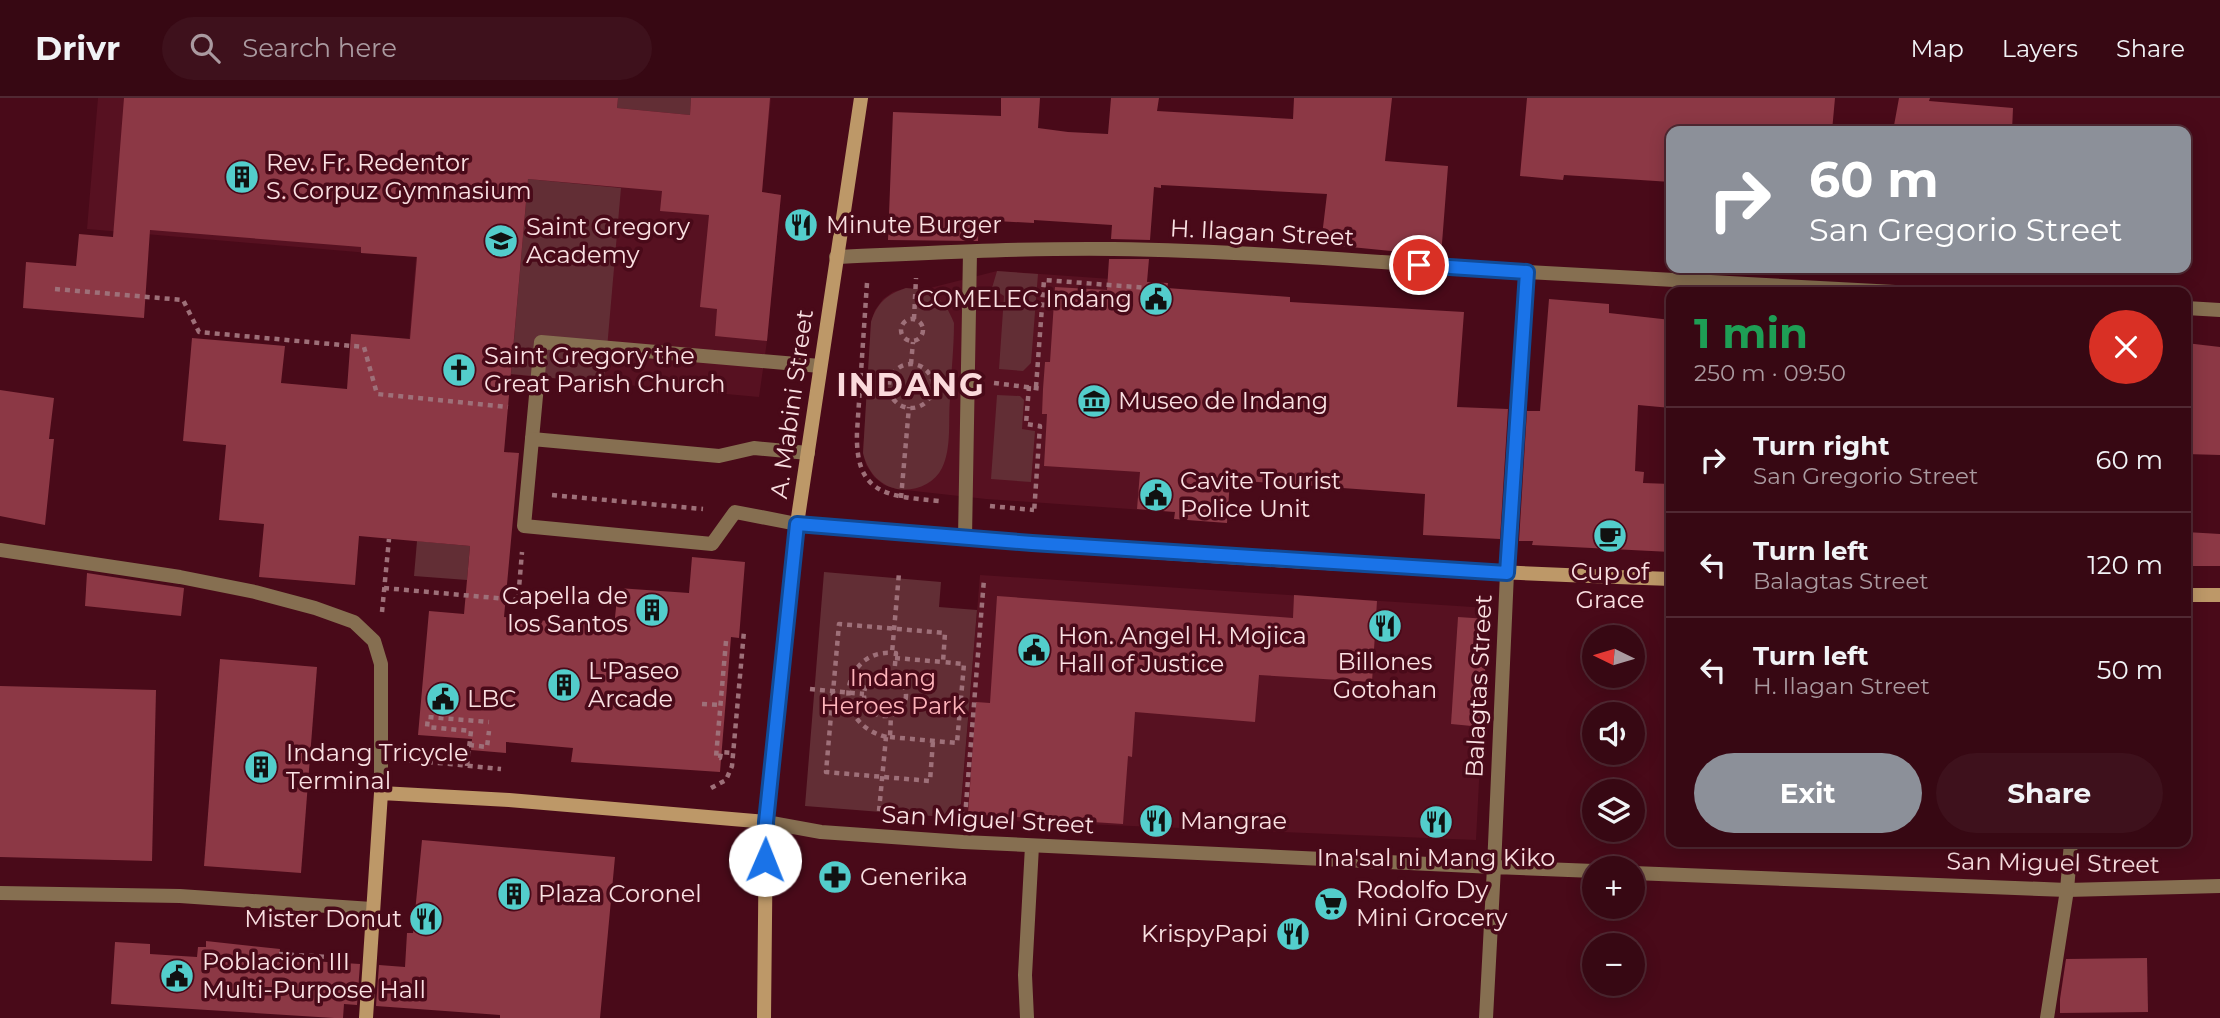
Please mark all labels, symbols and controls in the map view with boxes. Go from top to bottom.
search box [162,17,652,80]
text: Drivr [35,28,120,68]
icon: search [186,29,224,67]
text: Search here [242,32,397,64]
text: Map [1910,34,1964,63]
text: Layers [2002,34,2078,63]
text: Share [2116,34,2185,63]
place label: Rev. Fr. Redentor S. Corpuz Gymnasium [266,148,532,205]
text: 60 m [1809,150,1939,209]
icon: right [1694,154,1785,245]
building icon: Rev. Fr. Redentor S. Corpuz Gymnasium [223,158,261,196]
restaurant icon: Minute Burger [782,206,820,244]
place label: Minute Burger [826,210,1002,239]
text: San Gregorio Street [1809,210,2122,249]
place label: Saint Gregory Academy [526,212,690,269]
street label: H. Ilagan Street [1169,213,1355,252]
school or university icon: Saint Gregory Academy [482,222,520,260]
pin [1389,235,1449,295]
icon: arrive [1400,246,1438,284]
public building icon: COMELEC Indang [1137,280,1175,318]
place label: COMELEC Indang [917,284,1132,313]
street label: A. Mabini Street [764,307,819,500]
text: 1 min [1694,307,1808,359]
button: close [2089,310,2163,384]
place label: Saint Gregory the Great Parish Church [484,341,726,398]
church icon: Saint Gregory the Great Parish Church [440,351,478,389]
text: 250 m · 09:50 [1694,359,1846,387]
district label: INDANG [836,365,986,404]
museum icon: Museo de Indang [1075,382,1113,420]
place label: Museo de Indang [1118,386,1328,415]
text: Turn right [1753,430,1889,462]
icon: right [1694,441,1732,479]
text: 60 m [2096,444,2163,476]
text: San Gregorio Street [1753,462,1978,490]
place label: Cavite Tourist Police Unit [1180,466,1341,523]
public building icon: Cavite Tourist Police Unit [1137,476,1175,514]
cafe icon: Cup of Grace [1591,517,1629,555]
text: Turn left [1753,535,1869,567]
icon: left [1694,546,1732,584]
text: 120 m [2087,549,2163,581]
place label: Cup of Grace [1571,557,1650,614]
text: Balagtas Street [1753,567,1929,595]
place label: Capella de los Santos [502,581,628,638]
building icon: Capella de los Santos [633,591,671,629]
street label: Balagtas Street [1459,593,1498,778]
restaurant icon: Billones Gotohan [1366,607,1404,645]
place label: Hon. Angel H. Mojica Hall of Justice [1058,621,1307,678]
north arrow [1582,625,1645,688]
map controls [1582,625,1645,996]
public building icon: Hon. Angel H. Mojica Hall of Justice [1015,631,1053,669]
text: Turn left [1753,640,1869,672]
place label: Billones Gotohan [1333,647,1437,704]
icon: left [1694,651,1732,689]
text: 50 m [2097,654,2163,686]
place label: L'Paseo Arcade [588,656,679,713]
park label: Indang Heroes Park [820,663,966,720]
building icon: L'Paseo Arcade [545,666,583,704]
text: H. Ilagan Street [1753,672,1930,700]
public building icon: LBC [424,680,462,718]
place label: LBC [467,684,516,713]
button: sound [1582,702,1645,765]
place label: Indang Tricycle Terminal [286,738,469,795]
building icon: Indang Tricycle Terminal [242,748,280,786]
button: Exit [1694,753,1922,833]
button: Share [1936,753,2163,833]
button: layers [1582,779,1645,842]
street label: San Miguel Street [881,799,1095,840]
restaurant icon: Mangrae [1137,802,1175,840]
restaurant icon: Ina'sal ni Mang Kiko [1417,803,1455,841]
place label: Mangrae [1180,806,1287,835]
position arrow [728,823,802,897]
place label: Ina'sal ni Mang Kiko [1317,843,1555,872]
street label: San Miguel Street [1946,846,2160,879]
button: + [1582,856,1645,919]
pharmacy icon: Generika [816,858,854,896]
place label: Generika [860,862,968,891]
building icon: Plaza Coronel [495,875,533,913]
place label: Rodolfo Dy Mini Grocery [1356,875,1508,932]
place label: Plaza Coronel [538,879,702,908]
supermarket icon: Rodolfo Dy Mini Grocery [1312,885,1350,923]
restaurant icon: Mister Donut [407,900,445,938]
place label: Mister Donut [244,904,402,933]
restaurant icon: KrispyPapi [1274,915,1312,953]
place label: KrispyPapi [1141,919,1268,948]
button: − [1582,933,1645,996]
place label: Poblacion III Multi-Purpose Hall [202,947,426,1004]
public building icon: Poblacion III Multi-Purpose Hall [158,957,196,995]

